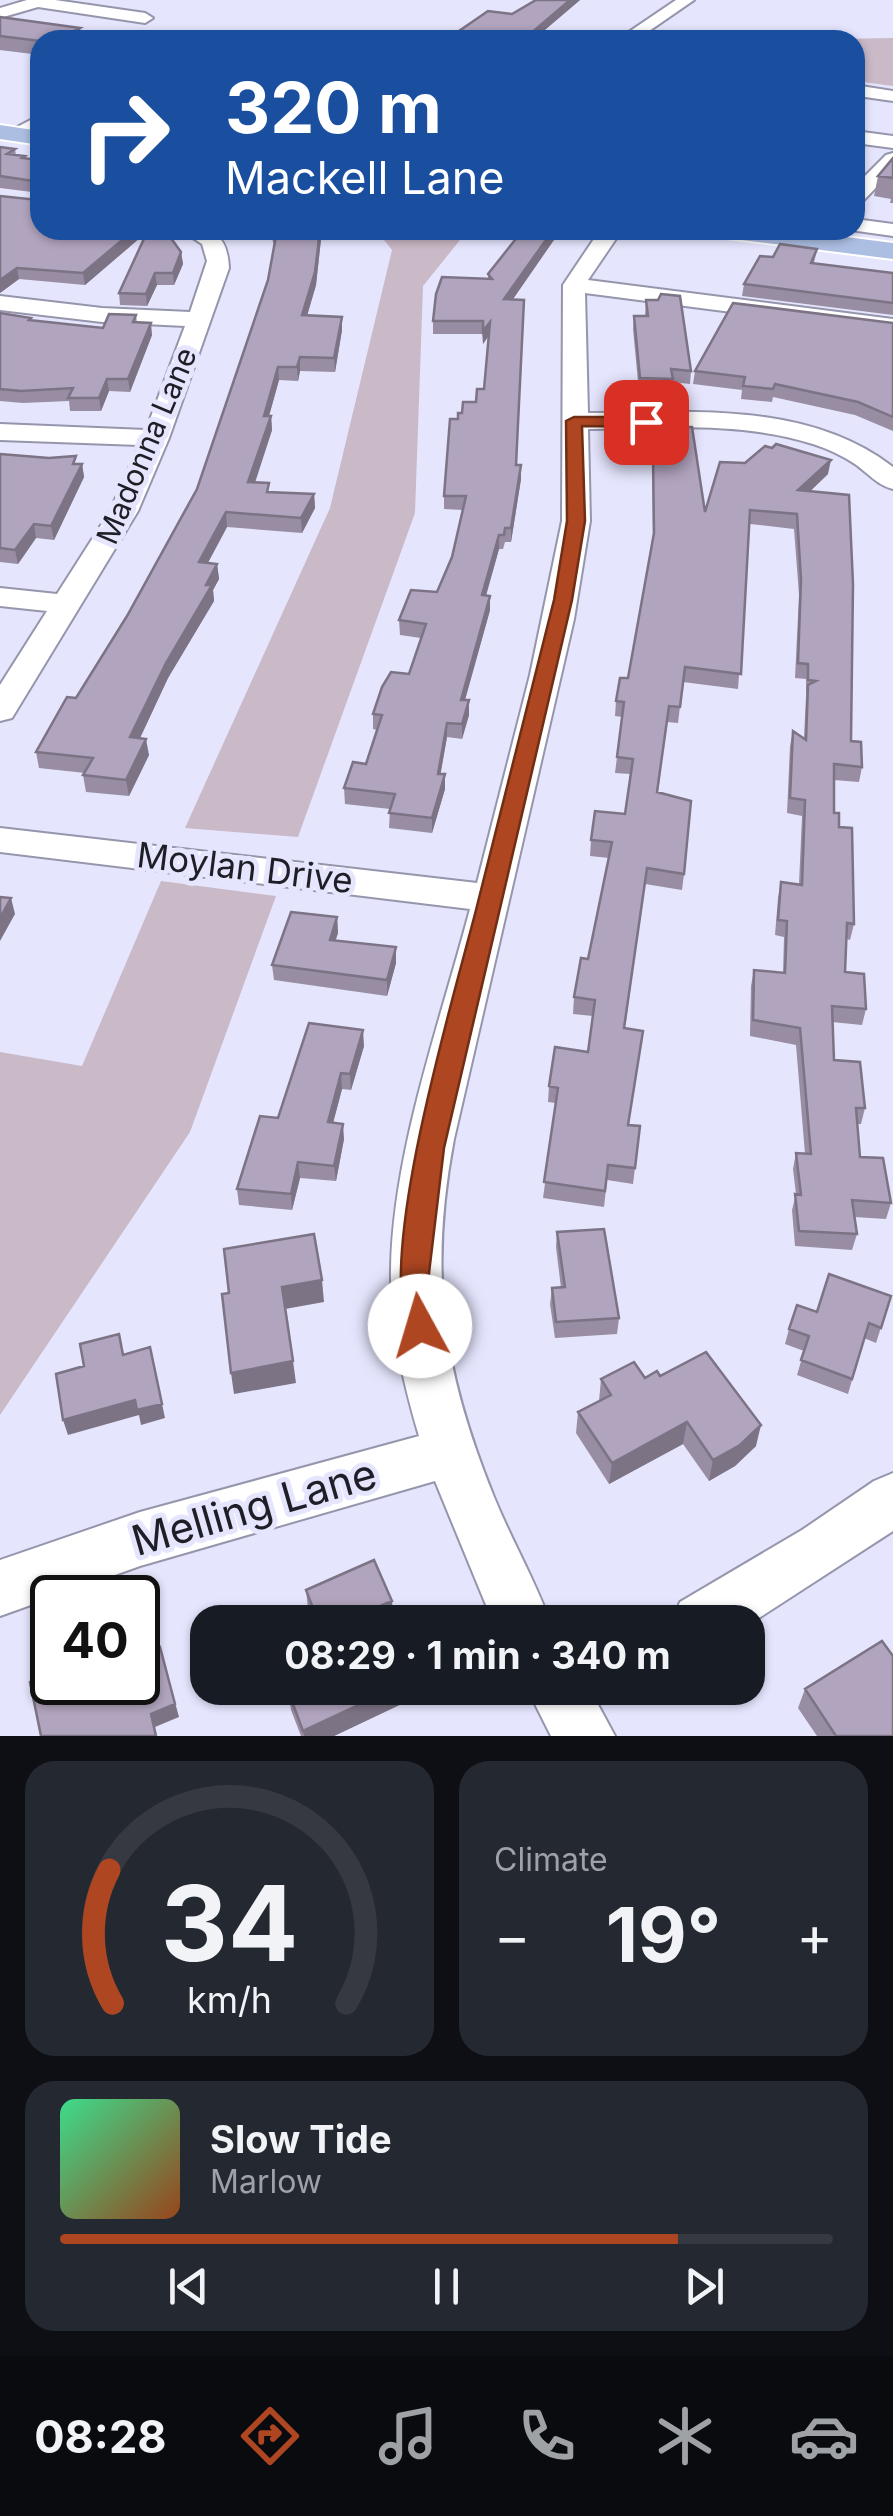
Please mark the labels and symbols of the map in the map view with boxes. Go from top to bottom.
street label: Madonna Lane [88,342,204,549]
pin [604,380,689,465]
street label: Moylan Drive [135,833,356,901]
position arrow [368,1274,472,1378]
street label: Melling Lane [126,1447,382,1566]
speed limit sign: 40 [30,1575,160,1705]

